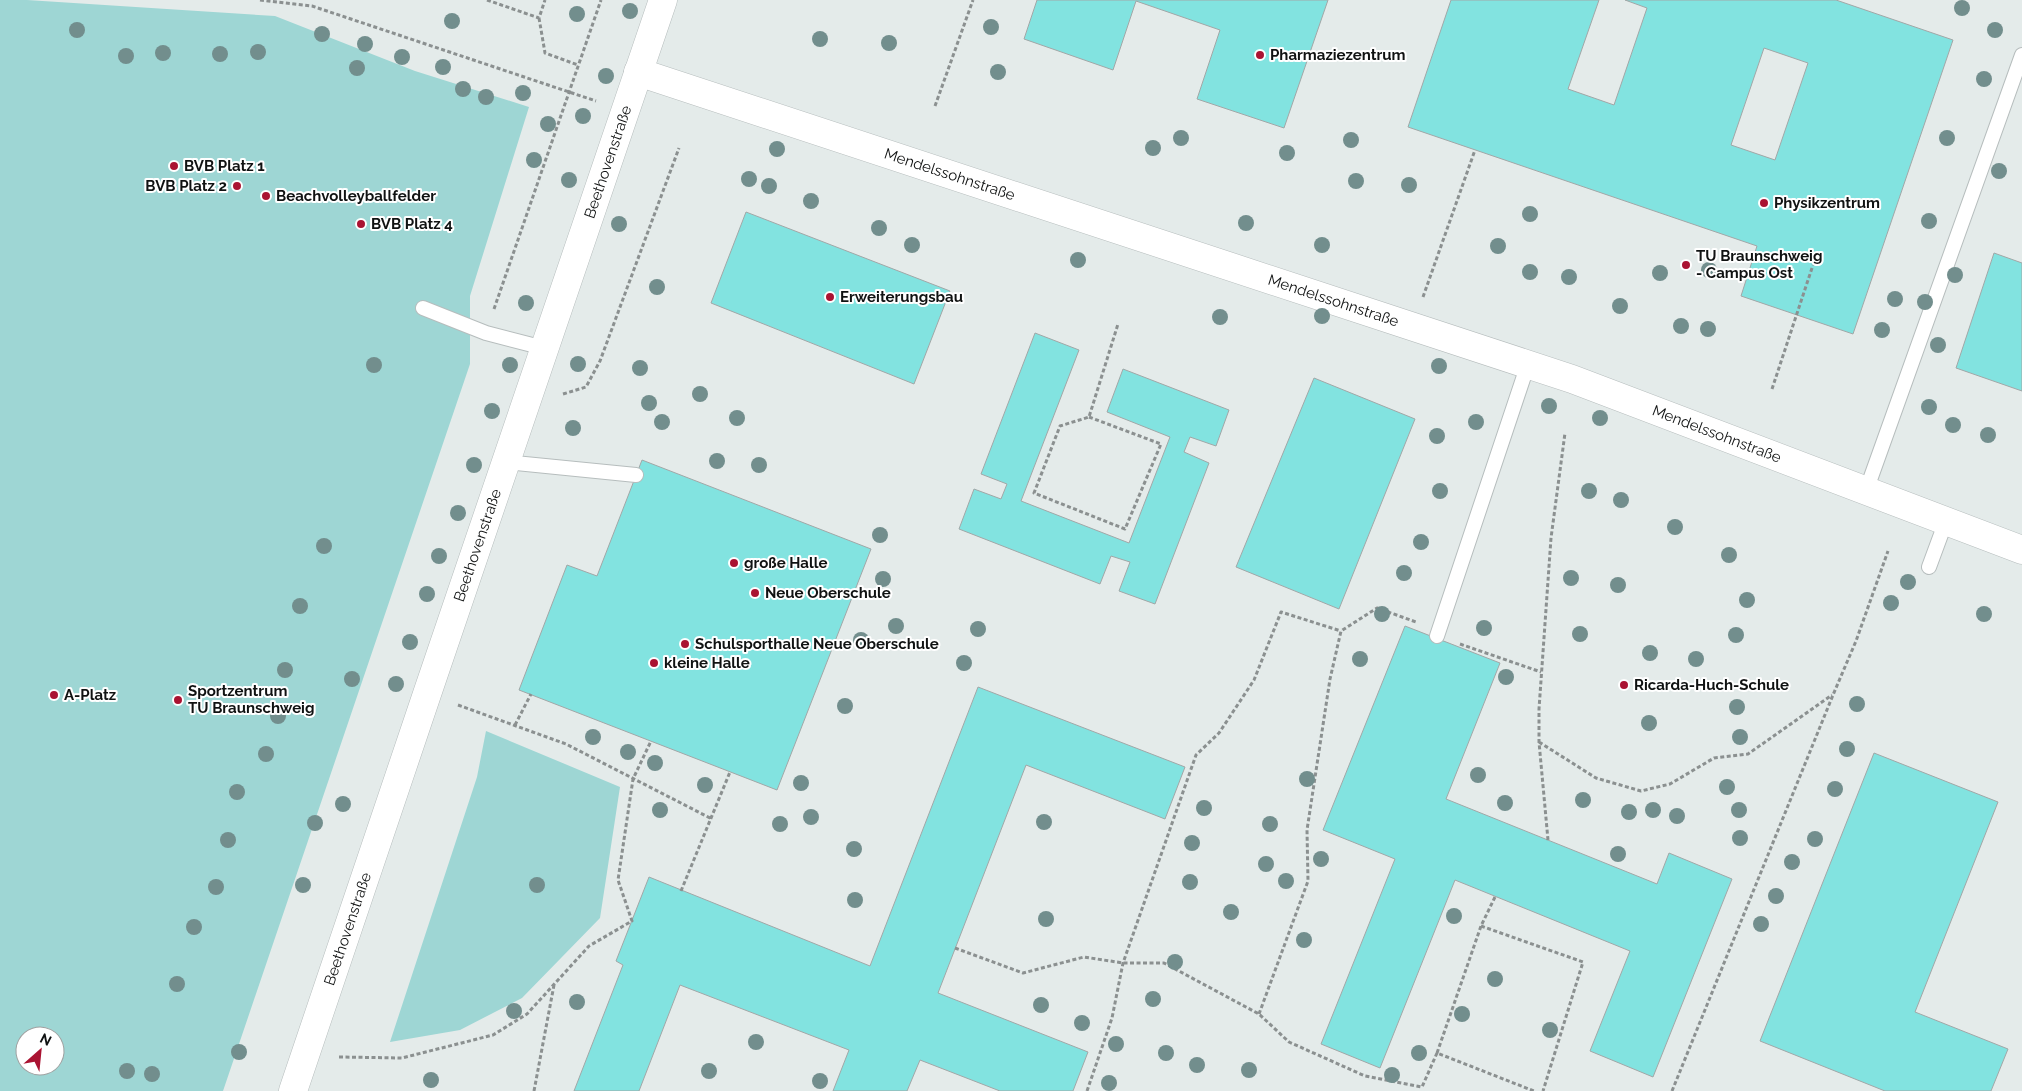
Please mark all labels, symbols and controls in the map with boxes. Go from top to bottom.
place label: Pharmaziezentrum [1270,46,1406,64]
marker: Pharmaziezentrum [1254,49,1266,61]
street label: Beethovenstraße [580,103,636,221]
street label: Mendelssohnstraße [882,145,1017,204]
place label: BVB Platz 1 [184,157,265,175]
marker: BVB Platz 1 [168,160,180,172]
place label: BVB Platz 2 [145,177,227,195]
marker: BVB Platz 2 [231,180,243,192]
place label: Beachvolleyballfelder [276,187,436,205]
marker: Beachvolleyballfelder [260,190,272,202]
place label: Physikzentrum [1774,194,1880,212]
marker: Physikzentrum [1758,197,1770,209]
place label: BVB Platz 4 [371,215,453,233]
marker: BVB Platz 4 [355,218,367,230]
place label: TU Braunschweig - Campus Ost [1696,247,1822,282]
marker: TU Braunschweig - Campus Ost [1680,259,1692,271]
street label: Mendelssohnstraße [1266,271,1401,331]
place label: Erweiterungsbau [840,288,963,306]
marker: Erweiterungsbau [824,291,836,303]
street label: Mendelssohnstraße [1650,401,1784,467]
street label: Beethovenstraße [450,486,505,604]
place label: große Halle [744,554,827,572]
marker: große Halle [728,557,740,569]
place label: Neue Oberschule [765,584,891,602]
marker: Neue Oberschule [749,587,761,599]
place label: Schulsporthalle Neue Oberschule [695,635,939,653]
marker: Schulsporthalle Neue Oberschule [679,638,691,650]
place label: kleine Halle [664,654,750,672]
marker: kleine Halle [648,657,660,669]
place label: Ricarda-Huch-Schule [1634,676,1789,694]
marker: Ricarda-Huch-Schule [1618,679,1630,691]
place label: Sportzentrum TU Braunschweig [188,682,314,717]
place label: A-Platz [64,686,116,704]
marker: A-Platz [48,689,60,701]
marker: Sportzentrum TU Braunschweig [172,694,184,706]
street label: Beethovenstraße [320,870,375,988]
north arrow [15,1026,65,1076]
text: N [38,1030,54,1049]

